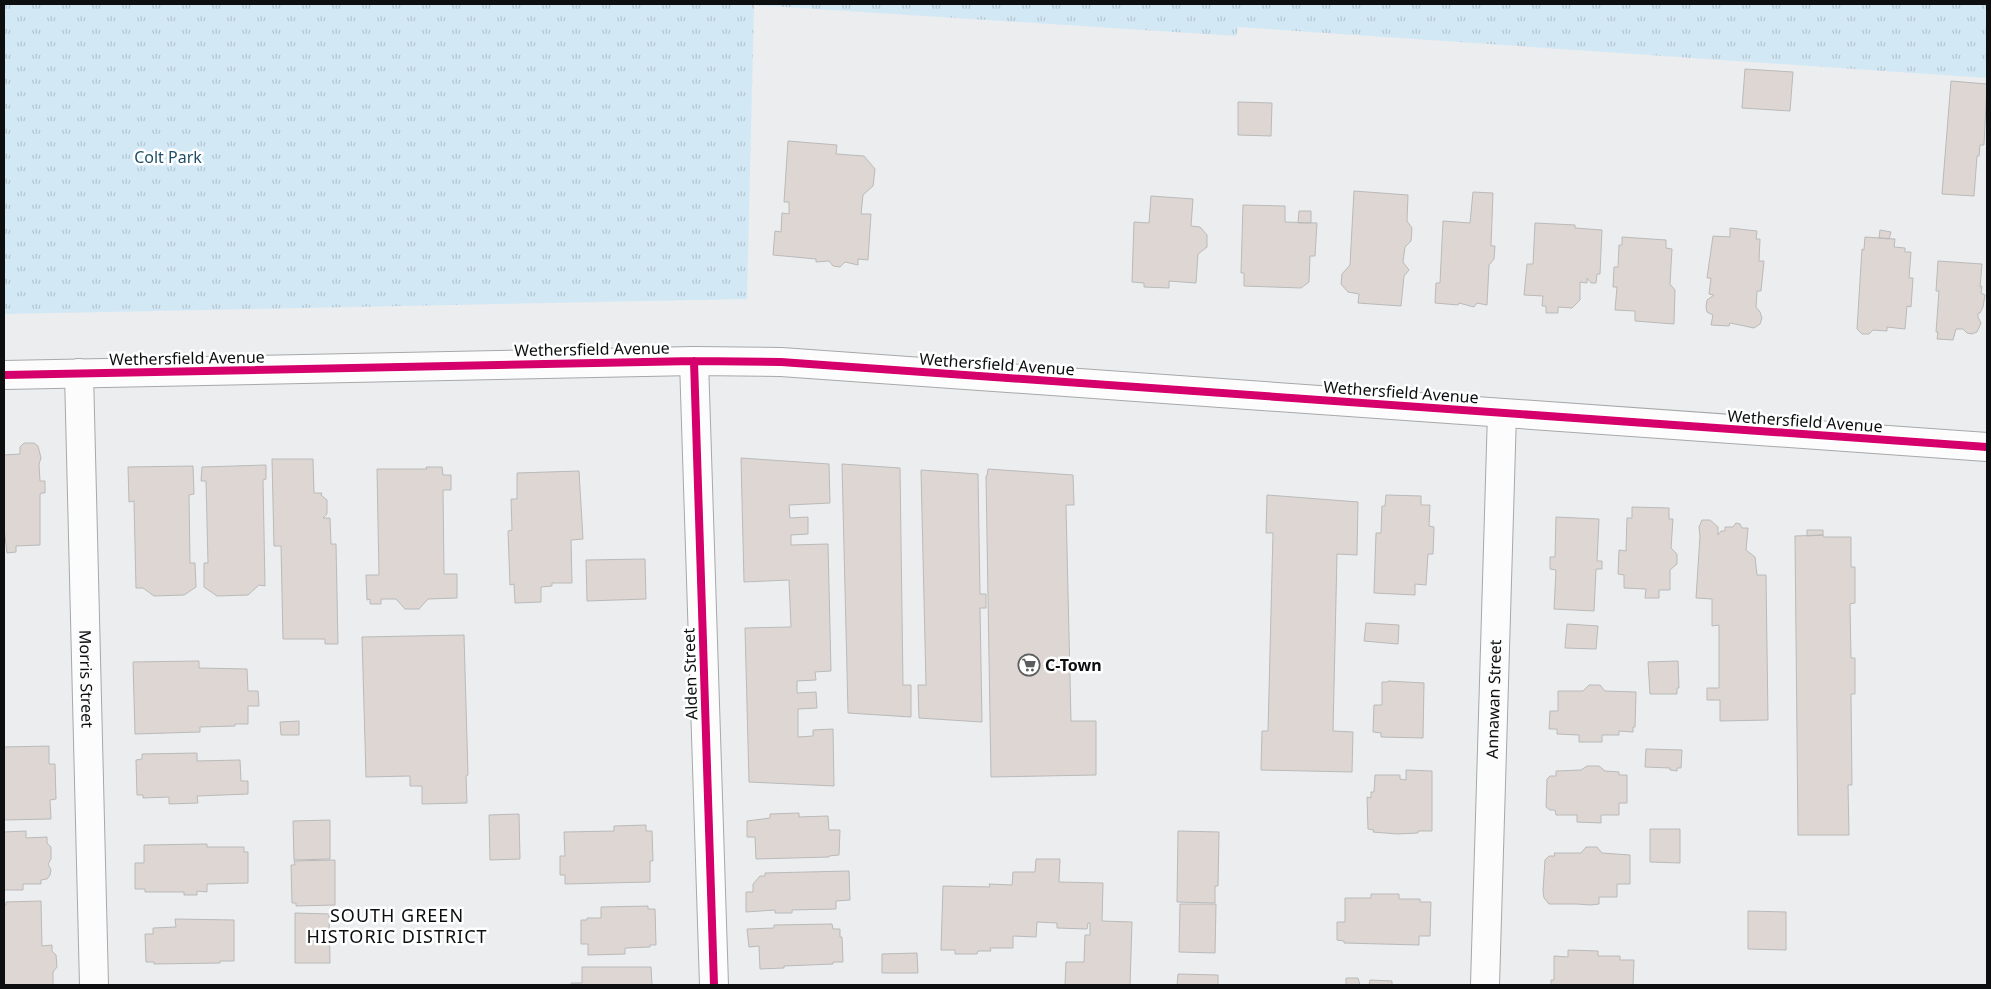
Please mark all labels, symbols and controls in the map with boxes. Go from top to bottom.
park label: Colt Park [134,146,202,168]
street label: Wethersfield Avenue [514,337,670,361]
street label: Wethersfield Avenue [109,346,265,370]
street label: Wethersfield Avenue [919,348,1075,380]
street label: Wethersfield Avenue [1323,376,1479,408]
street label: Wethersfield Avenue [1727,405,1883,437]
street label: Alden Street [677,627,703,720]
street label: Morris Street [74,630,99,728]
street label: Annawan Street [1481,639,1506,759]
supermarket icon: C-Town [1017,653,1041,677]
place label: C-Town [1045,654,1102,676]
district label: SOUTH GREEN HISTORIC DISTRICT [306,903,488,948]

